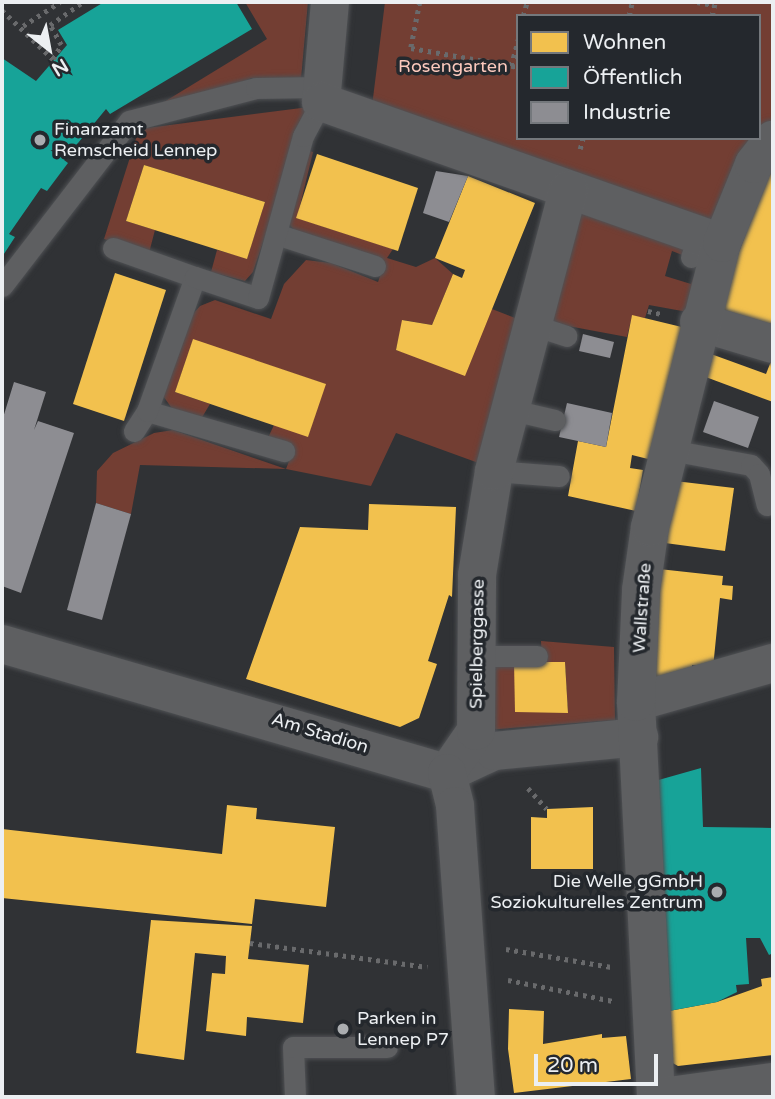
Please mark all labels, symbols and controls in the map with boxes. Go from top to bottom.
north arrow [14,14,84,84]
legend [516,14,761,140]
text: Wohnen [583,30,666,55]
text: N [48,54,72,80]
park label: Rosengarten [398,55,508,77]
text: Öffentlich [583,65,683,90]
text: Industrie [583,100,671,125]
place label: Finanzamt Remscheid Lennep [54,119,217,162]
marker: Finanzamt Remscheid Lennep [32,132,48,148]
street label: Wallstraße [628,562,656,654]
street label: Spielberggasse [465,579,489,709]
street label: Am Stadion [269,708,371,758]
place label: Die Welle gGmbH Soziokulturelles Zentrum [491,871,703,914]
marker: Die Welle gGmbH Soziokulturelles Zentrum [709,884,725,900]
place label: Parken in Lennep P7 [357,1008,449,1050]
marker: Parken in Lennep P7 [335,1021,351,1037]
scale bar [537,1040,661,1084]
text: 20 m [547,1053,598,1078]

